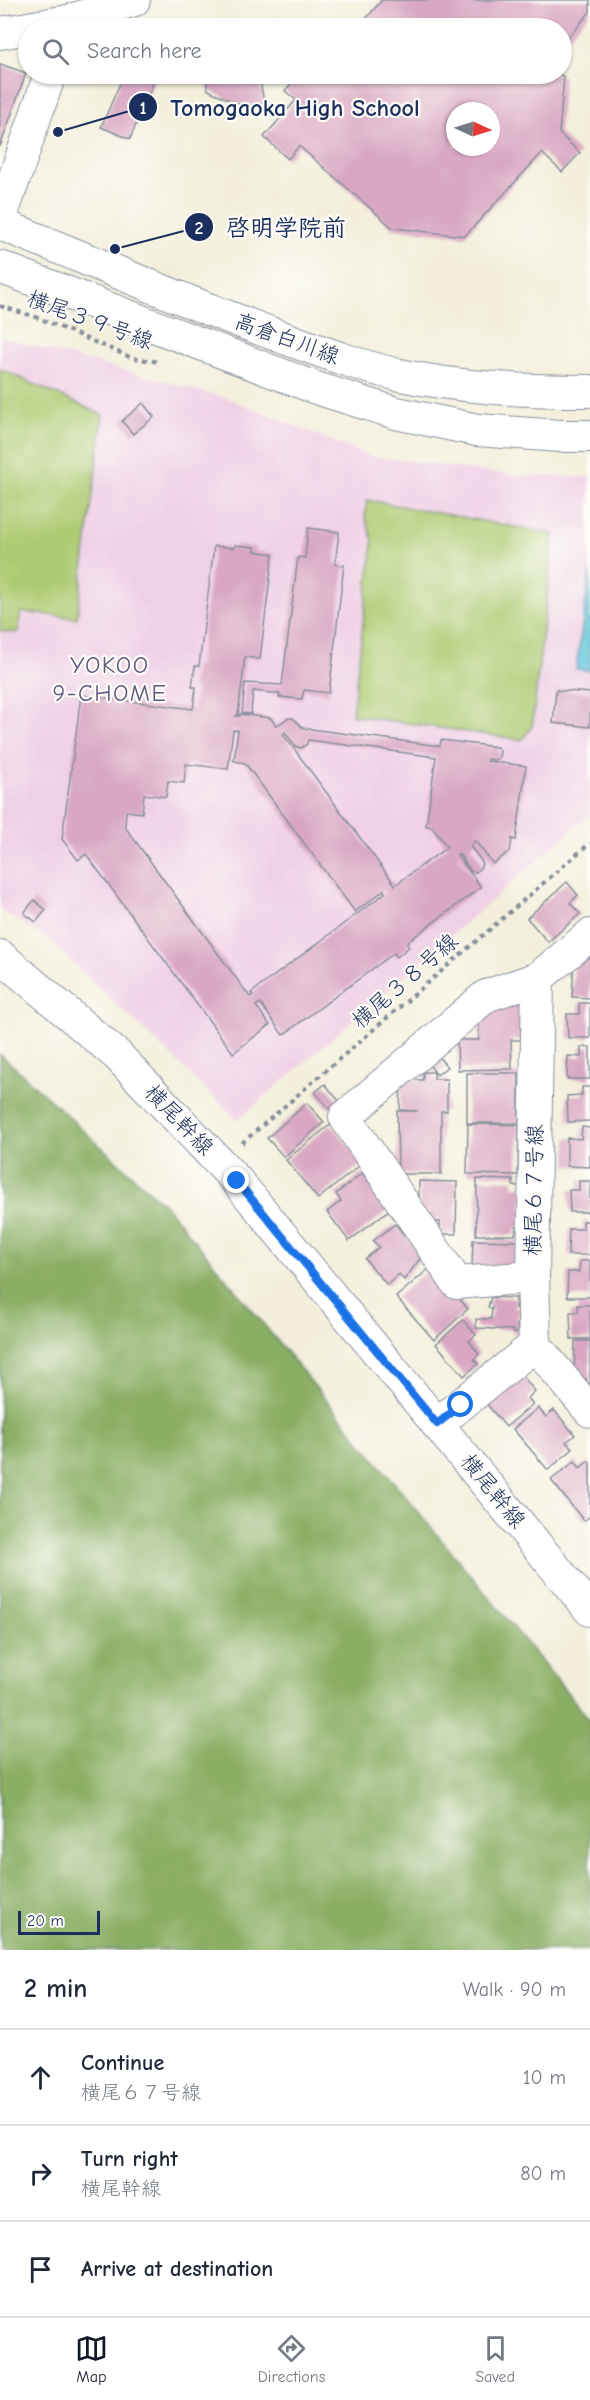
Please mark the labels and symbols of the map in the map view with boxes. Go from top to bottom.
callout: Tomogaoka High School [128,86,431,128]
text: Tomogaoka High School [170,94,420,122]
text: 1 [139,98,147,119]
north arrow [446,102,500,156]
callout: 啓明学院前 [184,206,358,248]
text: 啓明学院前 [226,214,346,242]
text: 2 [195,218,204,239]
street label: 横尾３９号線 [24,285,156,355]
street label: 高倉白川線 [231,308,343,370]
district label: YOKOO 9-CHOME [53,651,167,707]
street label: 横尾３８号線 [347,928,463,1034]
street label: 横尾幹線 [139,1079,219,1161]
street label: 横尾６７号線 [520,1124,548,1256]
route end [223,1167,249,1193]
route start [447,1391,473,1417]
street label: 横尾幹線 [455,1449,531,1533]
scale bar [18,1908,100,1936]

